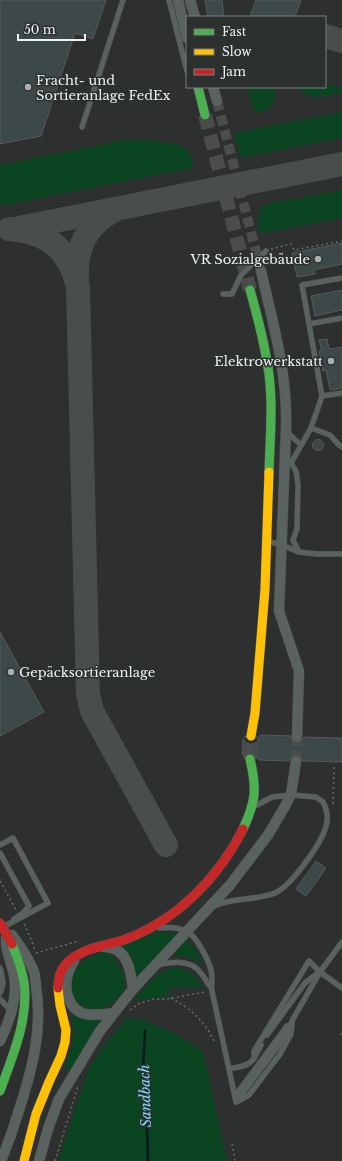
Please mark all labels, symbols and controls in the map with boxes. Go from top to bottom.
scale bar [18,16,85,42]
legend [186,16,326,88]
text: 50 m [24,22,56,37]
text: Fast [222,24,247,39]
text: Slow [222,44,252,59]
text: Jam [220,64,246,79]
place label: Fracht- und Sortieranlage FedEx [36,72,170,104]
marker: Fracht- und Sortieranlage FedEx [23,82,33,92]
place label: VR Sozialgebäude [190,251,310,268]
marker: VR Sozialgebäude [313,254,323,264]
place label: Elektrowerkstatt [214,353,323,370]
marker: Elektrowerkstatt [326,356,336,366]
place label: Gepäcksortieranlage [19,664,155,681]
marker: Gepäcksortieranlage [6,667,16,677]
water label: Sandbach [135,1064,155,1128]

